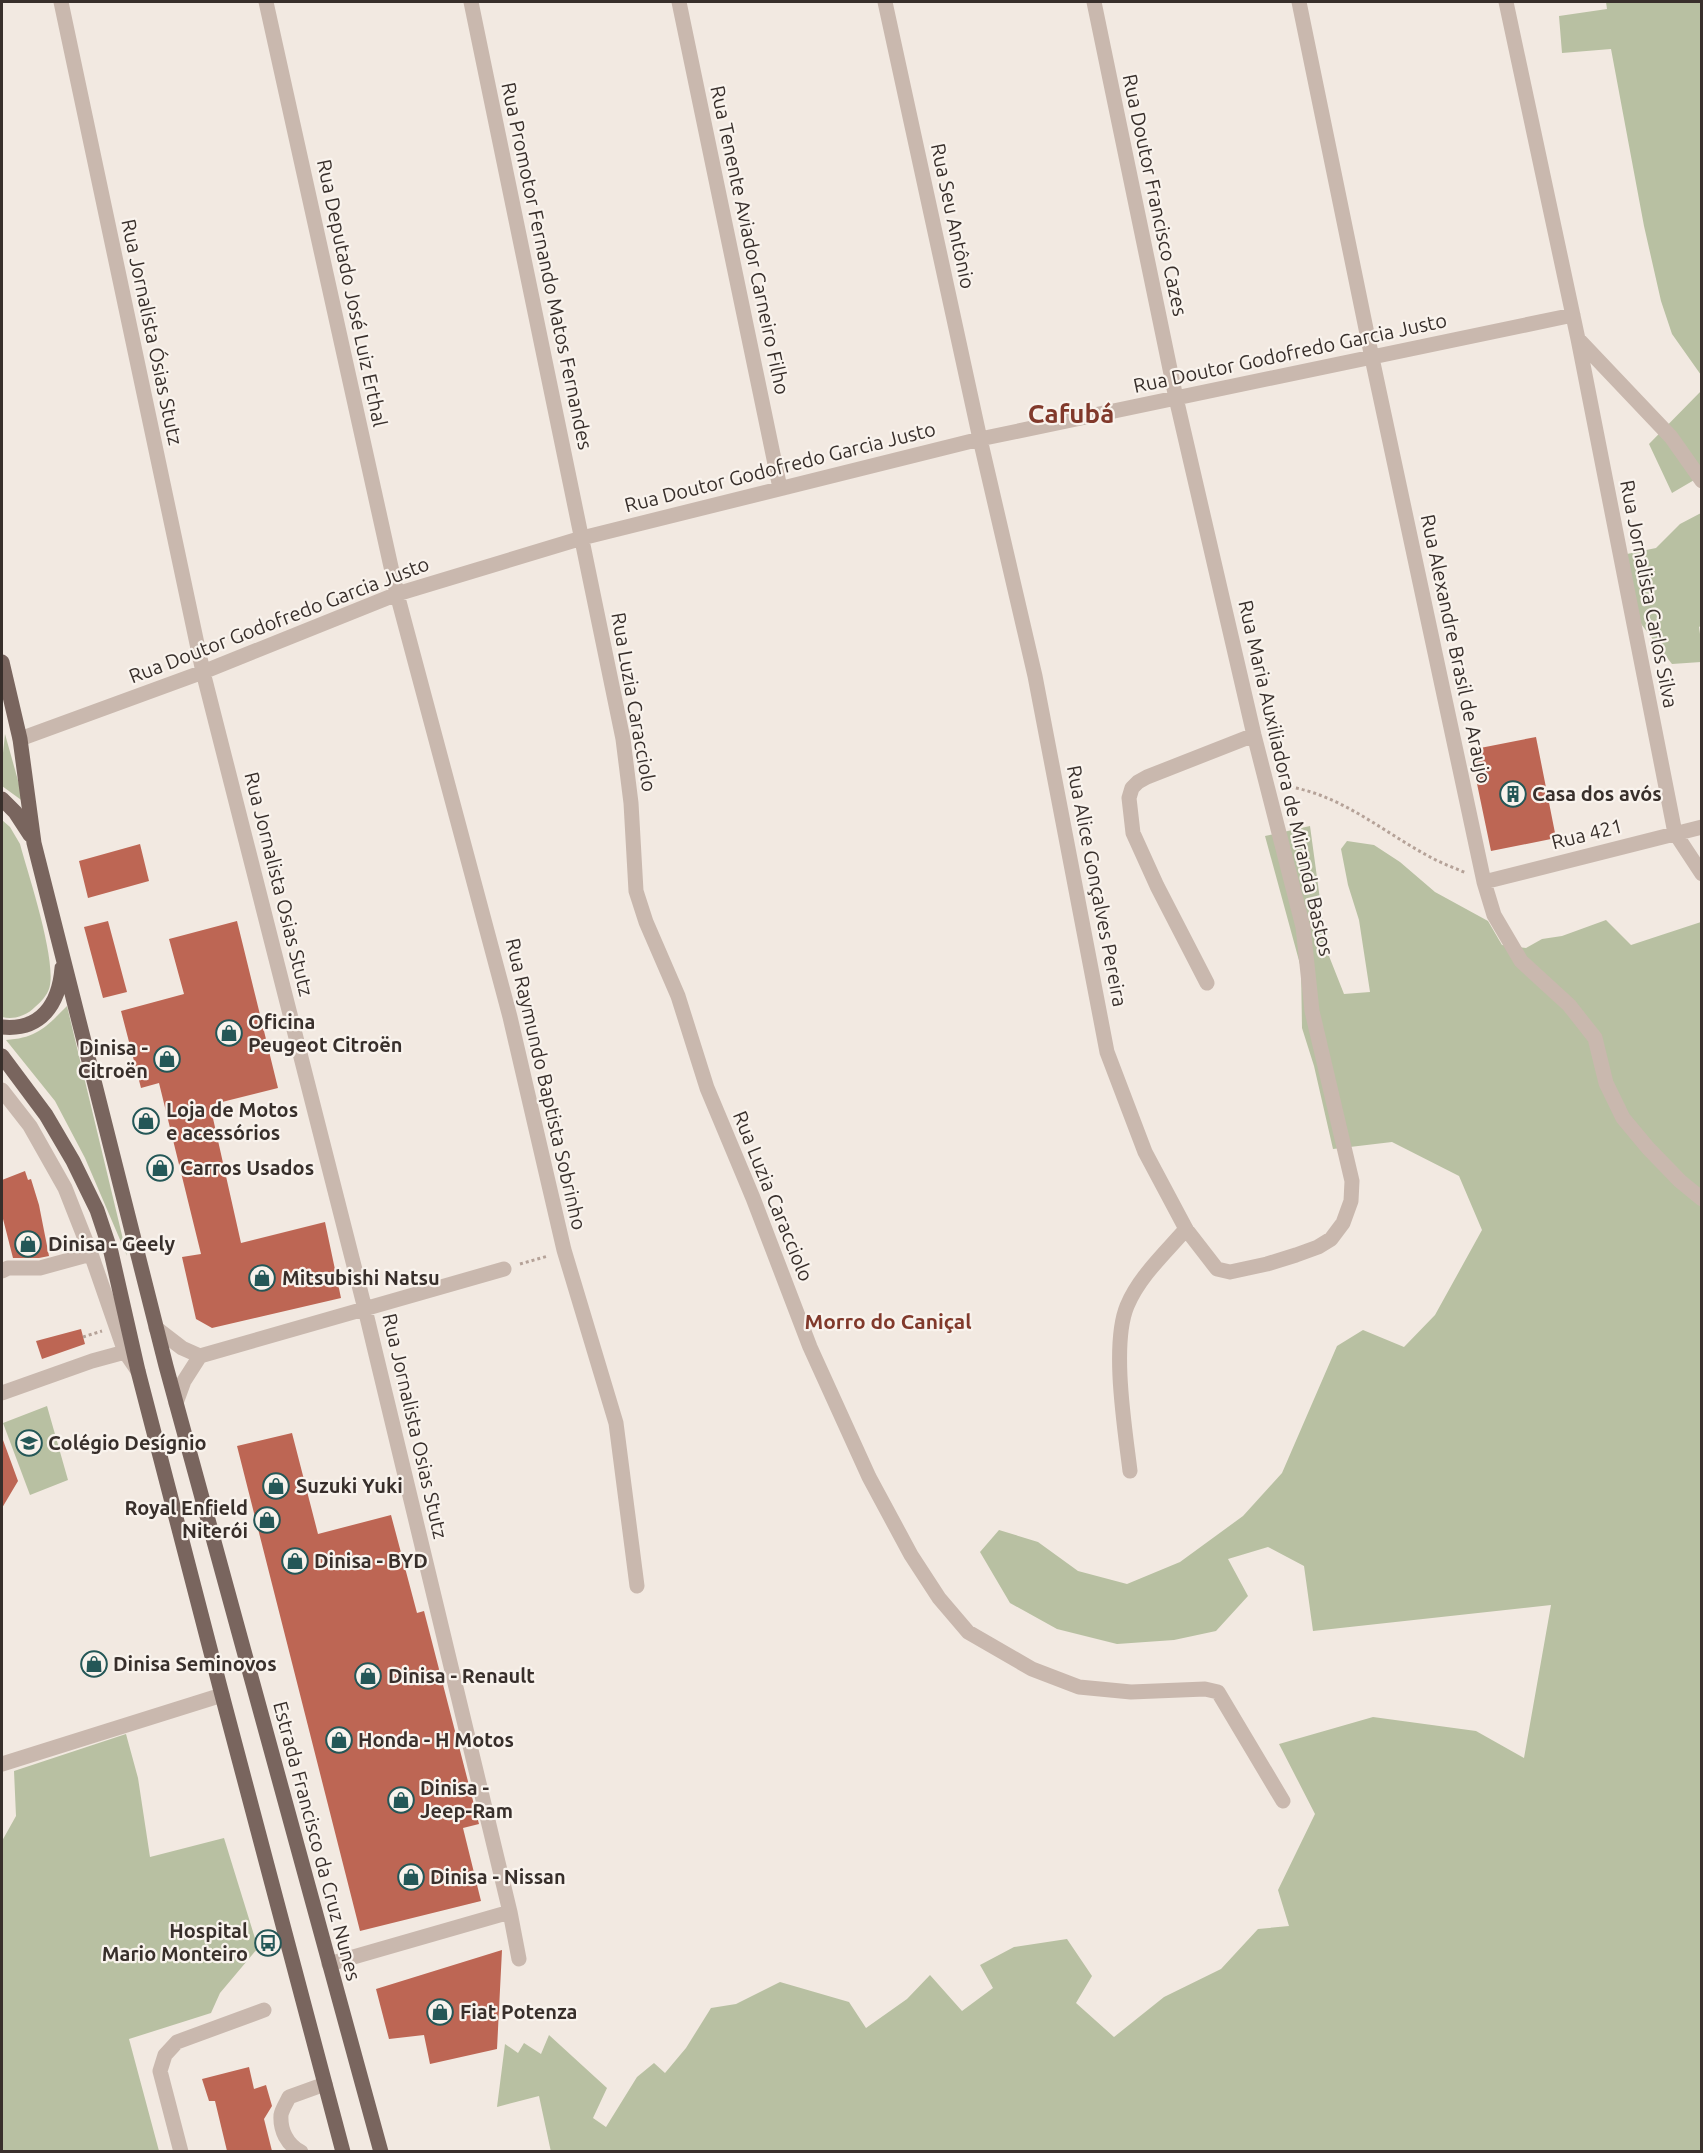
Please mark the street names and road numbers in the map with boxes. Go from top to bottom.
street label: Rua Doutor Francisco Cazes [1119,72,1192,318]
street label: Rua Promotor Fernando Matos Fernandes [497,80,598,452]
street label: Rua Tenente Aviador Carneiro Filho [706,83,795,397]
street label: Rua Seu Antônio [927,141,980,291]
street label: Rua Deputado José Luiz Erthal [313,157,392,429]
street label: Rua Jornalista Ósias Stutz [117,217,188,447]
street label: Rua Doutor Godofredo Garcia Justo [1131,308,1449,397]
street label: Rua Doutor Godofredo Garcia Justo [622,417,938,516]
street label: Rua Jornalista Carlos Silva [1616,478,1683,710]
street label: Rua Alexandre Brasil de Araujo [1417,512,1496,786]
street label: Rua Doutor Godofredo Garcia Justo [125,551,432,688]
street label: Rua Maria Auxiliadora de Miranda Bastos [1234,598,1339,958]
street label: Rua Luzia Caracciolo [607,610,662,793]
street label: Rua Alice Gonçalves Pereira [1063,763,1132,1009]
street label: Rua Jornalista Osias Stutz [240,769,319,998]
street label: Rua 421 [1549,814,1625,853]
street label: Rua Raymundo Baptista Sobrinho [502,936,591,1232]
street label: Rua Luzia Caracciolo [729,1107,818,1284]
street label: Rua Jornalista Osias Stutz [378,1311,453,1541]
street label: Estrada Francisco da Cruz Nunes [269,1699,366,1983]

